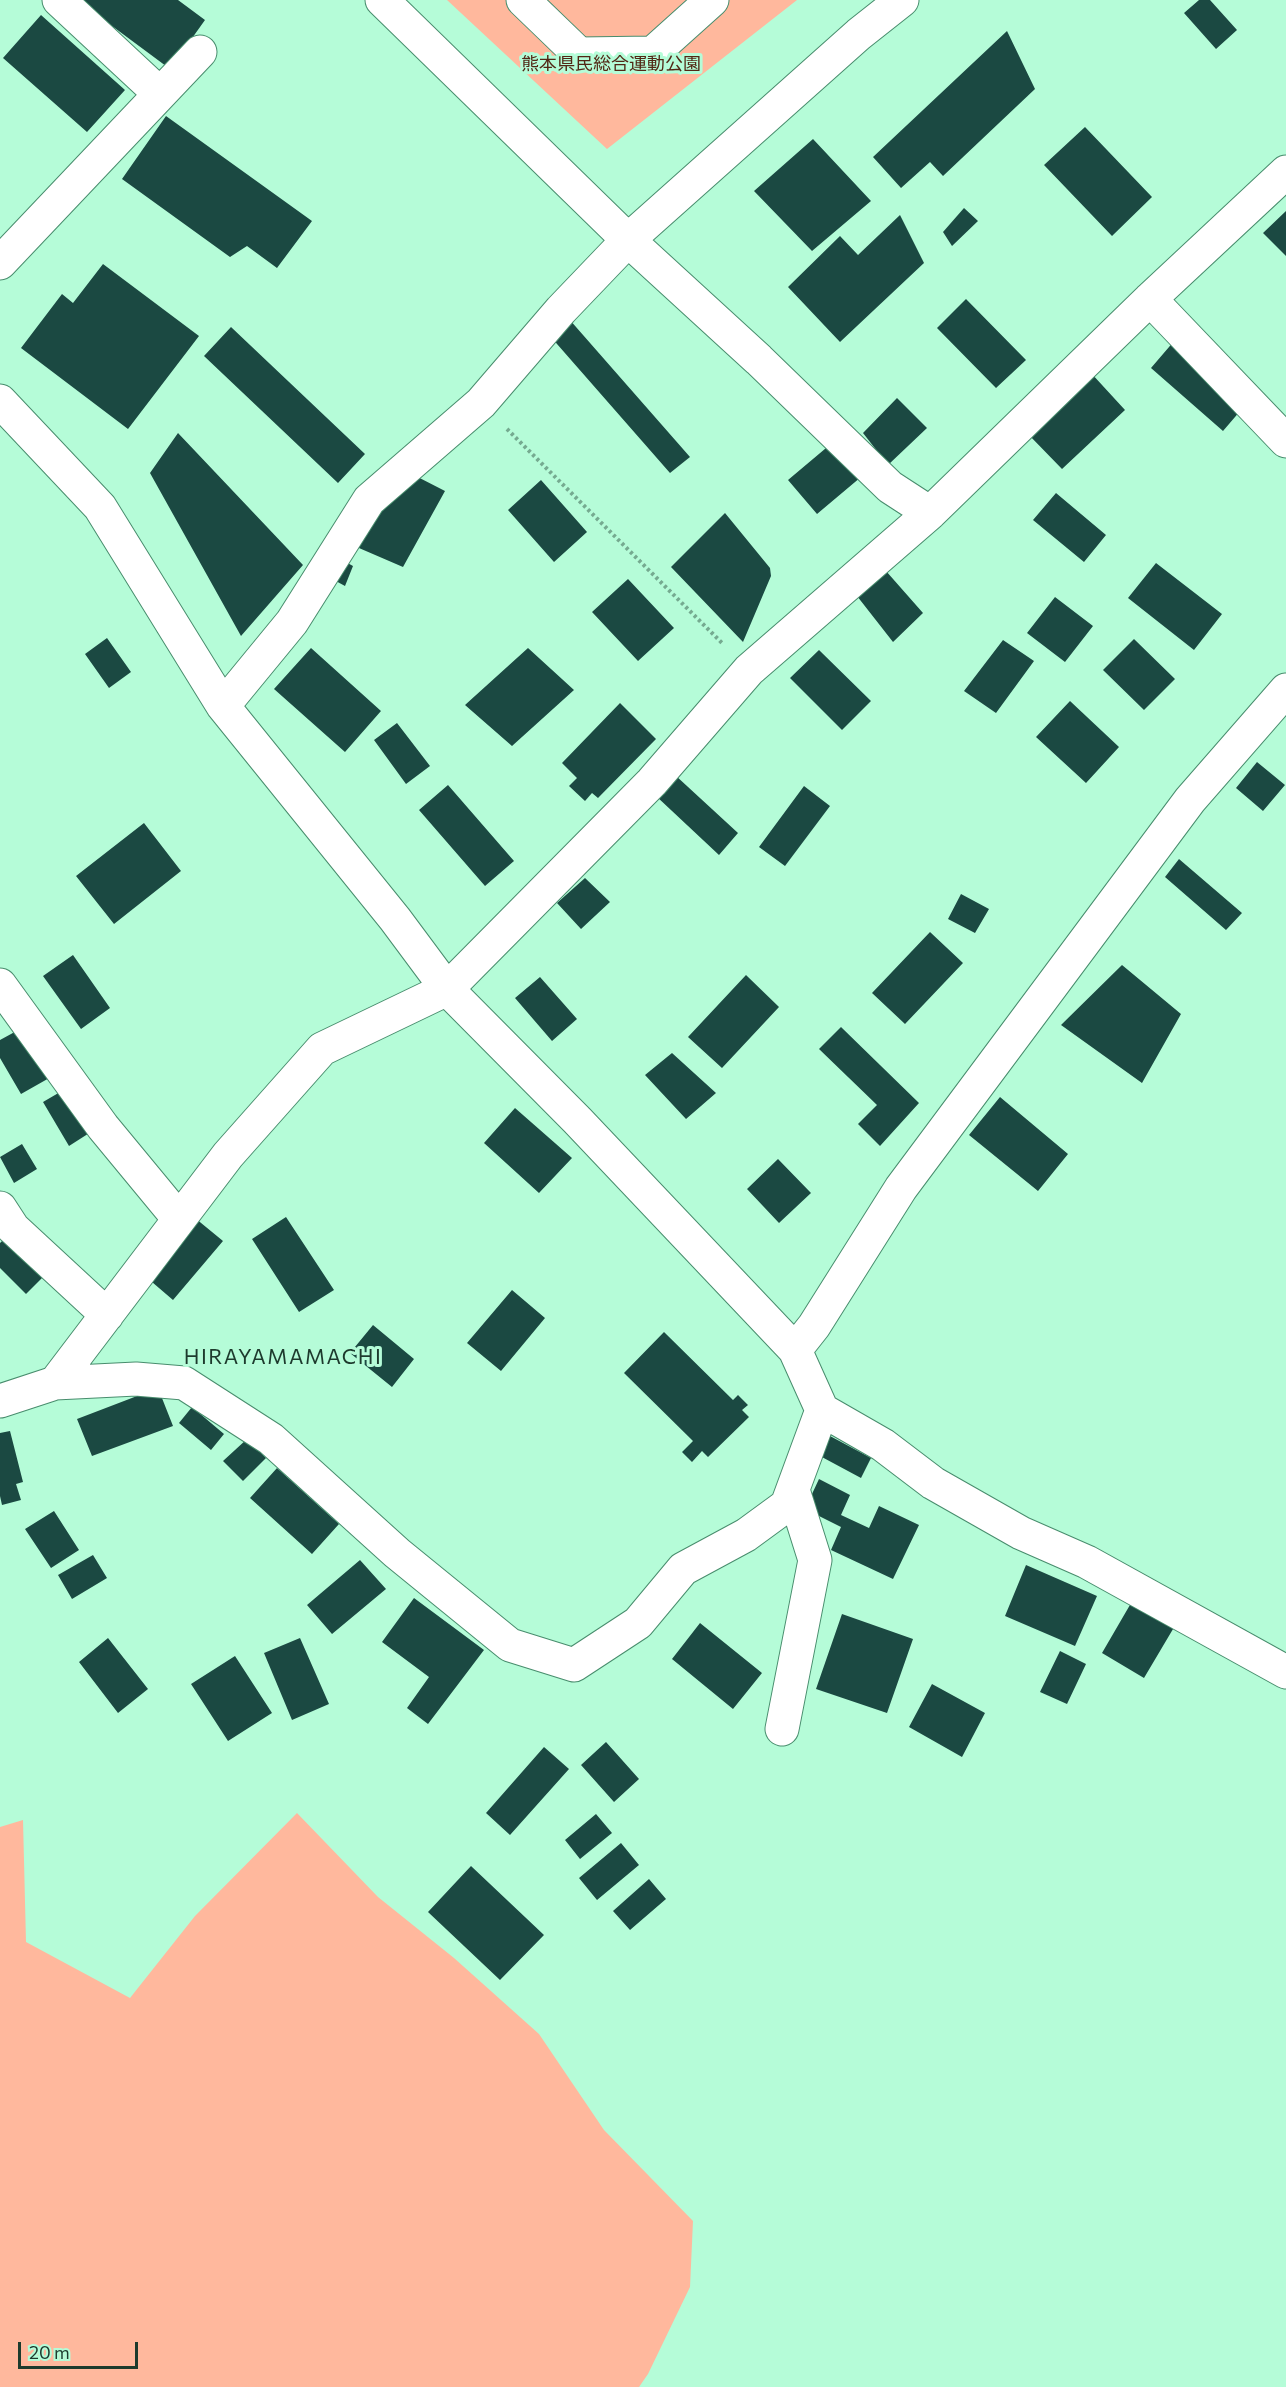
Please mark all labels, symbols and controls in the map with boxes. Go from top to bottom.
park label: 熊本県民総合運動公園 [521,53,701,75]
district label: HIRAYAMAMACHI [184,1344,382,1370]
scale bar [21,2330,141,2368]
text: 20 m [29,2341,70,2363]

